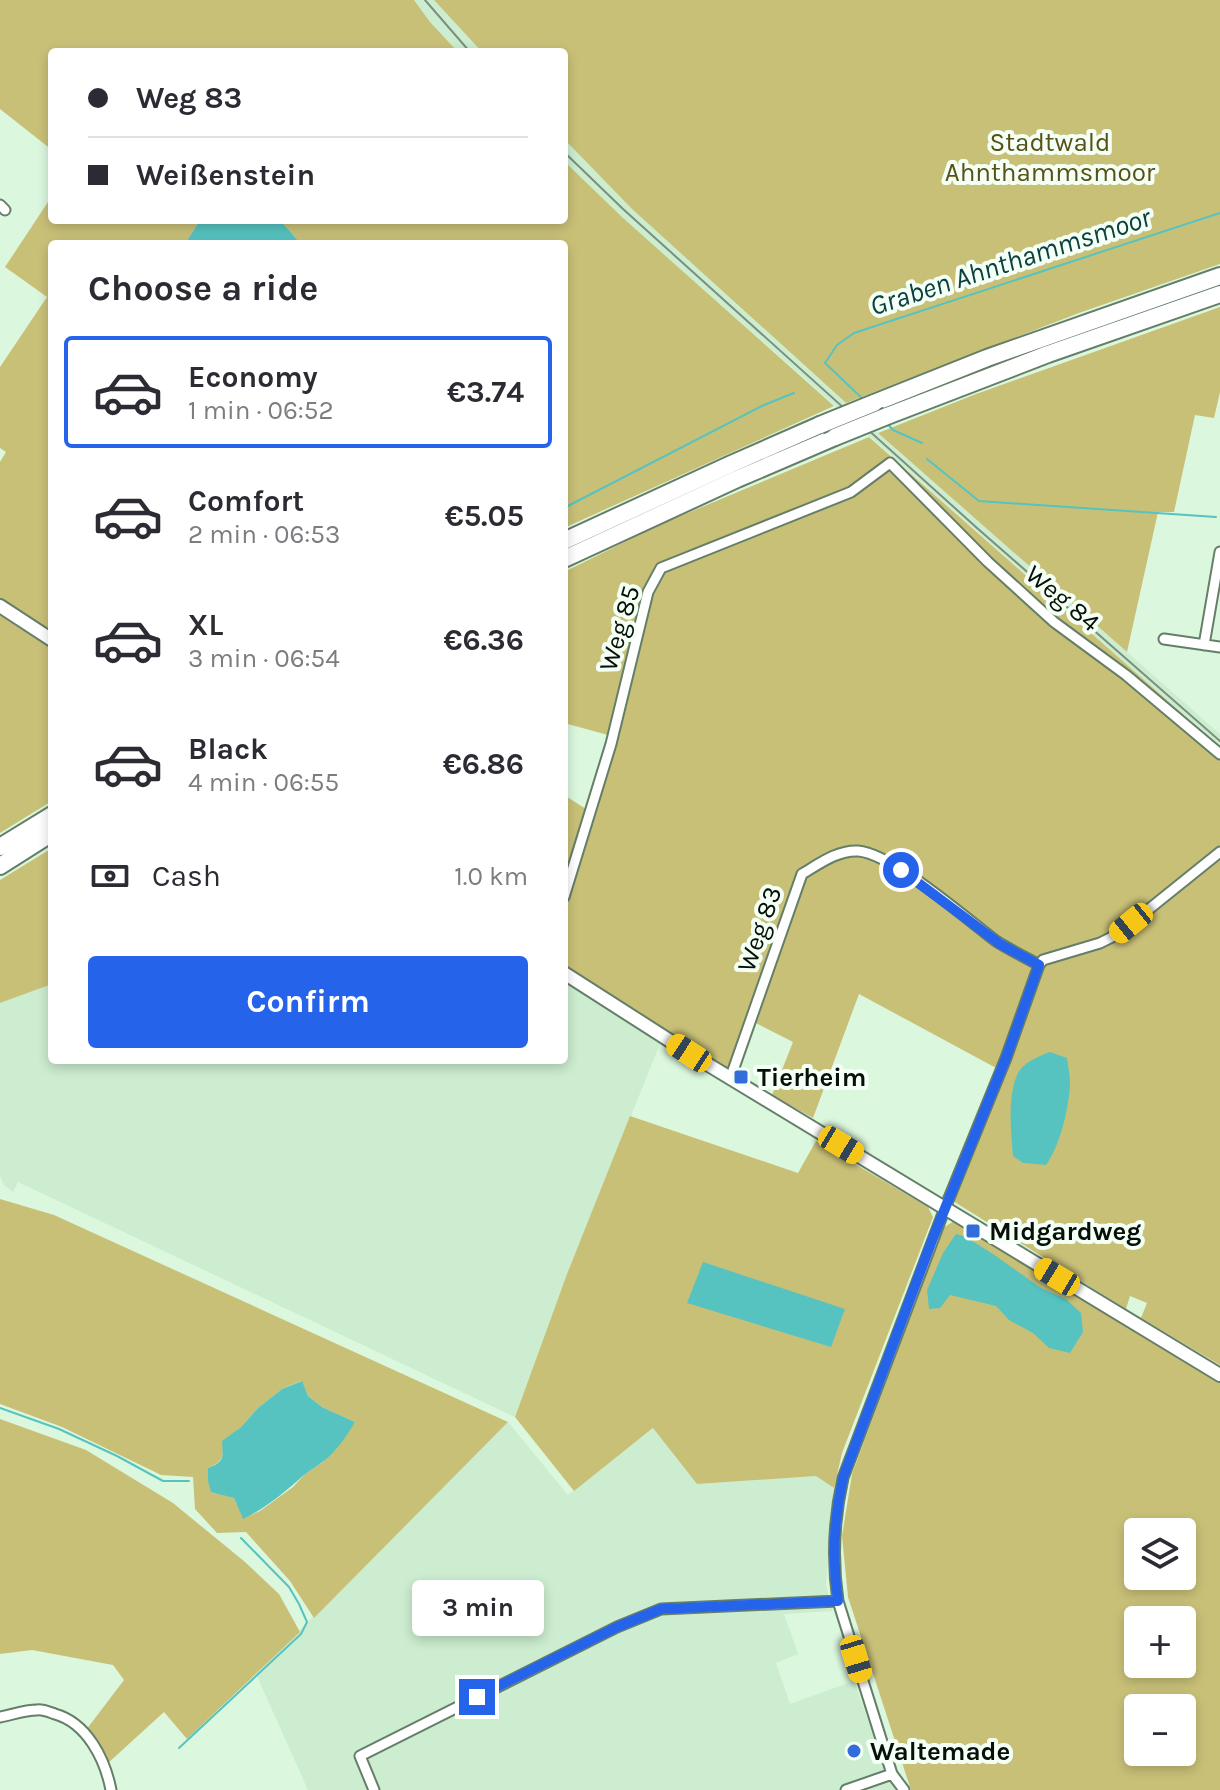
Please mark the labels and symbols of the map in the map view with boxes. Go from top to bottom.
park label: Stadtwald Ahnthammsmoor [945,127,1156,188]
water label: Graben Ahnthammsmoor [865,200,1156,323]
street label: Weg 84 [1019,559,1106,638]
street label: Weg 85 [593,582,646,674]
route start [883,852,919,888]
street label: Weg 83 [730,883,788,976]
car [1105,899,1157,947]
car [662,1030,716,1076]
place label: Tierheim [757,1062,867,1093]
marker: Tierheim [732,1068,750,1086]
car [814,1122,868,1168]
place label: Midgardweg [989,1216,1141,1247]
marker: Midgardweg [964,1222,982,1240]
car [1030,1254,1084,1300]
callout: 3 min [411,1581,543,1637]
car [838,1633,874,1685]
route end [459,1679,495,1715]
place label: Waltemade [870,1736,1010,1767]
marker: Waltemade [845,1742,863,1760]

